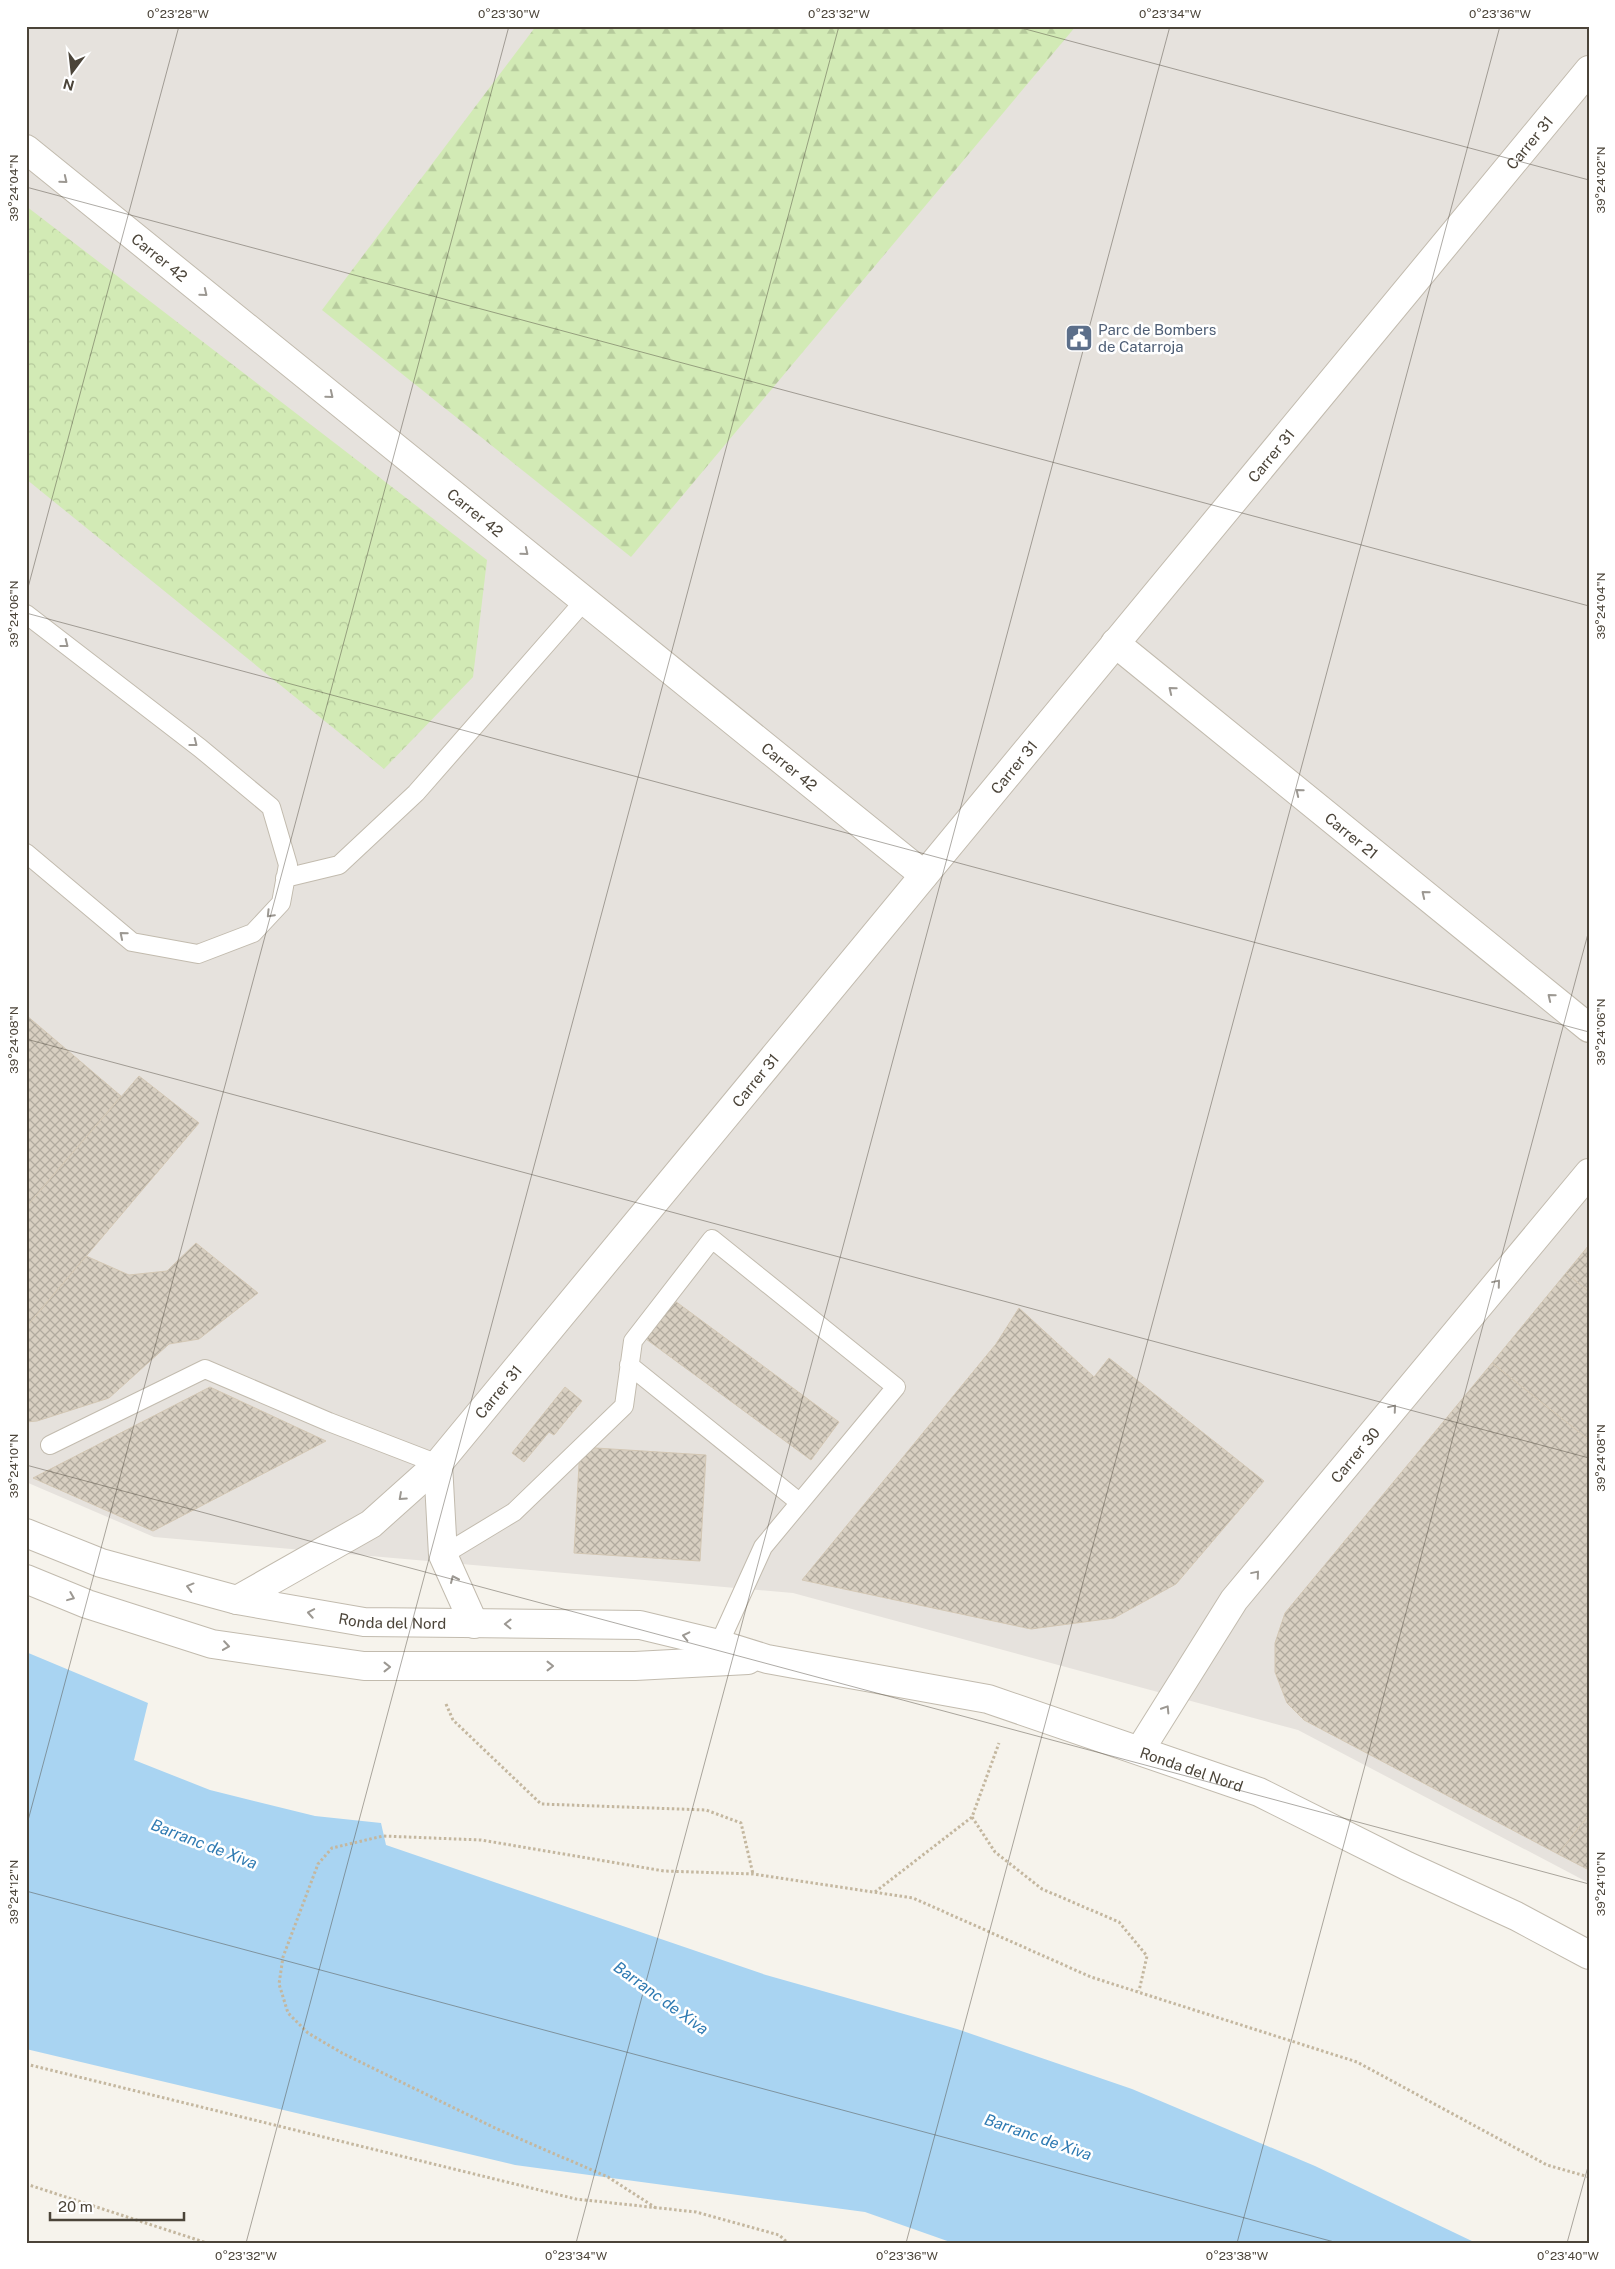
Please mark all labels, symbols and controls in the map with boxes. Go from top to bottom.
text: 0°23'28"W [147,7,210,21]
text: 0°23'30"W [478,7,541,21]
text: 0°23'32"W [808,7,870,21]
text: 0°23'34"W [1139,7,1202,21]
text: 0°23'36"W [1469,7,1532,21]
north arrow [48,48,98,98]
text: N [61,75,76,94]
street label: Carrer 31 [1502,112,1556,172]
text: 39°24'02"N [1594,147,1608,213]
text: 39°24'04"N [7,154,21,222]
one-way arrow [58,174,67,182]
street label: Carrer 42 [129,230,191,285]
one-way arrow [198,288,207,296]
place label: Parc de Bombers de Catarroja [1098,321,1216,355]
public building icon: Parc de Bombers de Catarroja [1064,323,1094,353]
one-way arrow [325,390,334,399]
street label: Carrer 31 [1244,425,1298,485]
street label: Carrer 42 [444,485,507,540]
one-way arrow [519,547,528,555]
text: 39°24'04"N [1594,572,1608,640]
text: 39°24'06"N [7,580,21,648]
one-way arrow [59,638,68,646]
one-way arrow [1169,686,1178,695]
one-way arrow [188,737,197,745]
street label: Carrer 31 [987,737,1040,797]
street label: Carrer 42 [758,739,821,794]
one-way arrow [1295,789,1304,798]
street label: Carrer 21 [1322,809,1382,862]
one-way arrow [1422,892,1431,900]
one-way arrow [267,909,276,918]
one-way arrow [120,932,129,941]
one-way arrow [1548,994,1557,1002]
text: 39°24'06"N [1594,998,1608,1066]
text: 39°24'08"N [7,1006,21,1074]
street label: Carrer 31 [728,1050,782,1110]
one-way arrow [1491,1280,1500,1289]
street label: Carrer 31 [471,1362,525,1421]
one-way arrow [1387,1405,1396,1414]
street label: Carrer 30 [1327,1424,1383,1486]
text: 39°24'08"N [1594,1424,1608,1492]
text: 39°24'10"N [7,1434,21,1498]
one-way arrow [398,1491,407,1500]
one-way arrow [1250,1570,1259,1579]
one-way arrow [450,1575,461,1584]
one-way arrow [187,1583,195,1593]
one-way arrow [67,1592,75,1602]
one-way arrow [307,1608,315,1618]
street label: Ronda del Nord [337,1609,446,1631]
one-way arrow [503,1619,511,1629]
one-way arrow [683,1632,691,1642]
one-way arrow [222,1640,230,1651]
one-way arrow [546,1661,554,1671]
one-way arrow [384,1662,391,1672]
one-way arrow [1159,1705,1169,1714]
street label: Ronda del Nord [1138,1743,1245,1794]
water label: Barranc de Xiva [148,1815,260,1873]
text: 39°24'10"N [1594,1852,1608,1916]
text: 39°24'12"N [7,1860,21,1924]
water label: Barranc de Xiva [610,1957,712,2039]
water label: Barranc de Xiva [982,2110,1094,2164]
scale bar [50,2189,184,2221]
text: 20 m [58,2198,93,2215]
text: 0°23'32"W [215,2249,277,2263]
text: 0°23'34"W [545,2249,608,2263]
text: 0°23'36"W [876,2249,939,2263]
text: 0°23'38"W [1206,2249,1269,2263]
text: 0°23'40"W [1537,2249,1600,2263]

